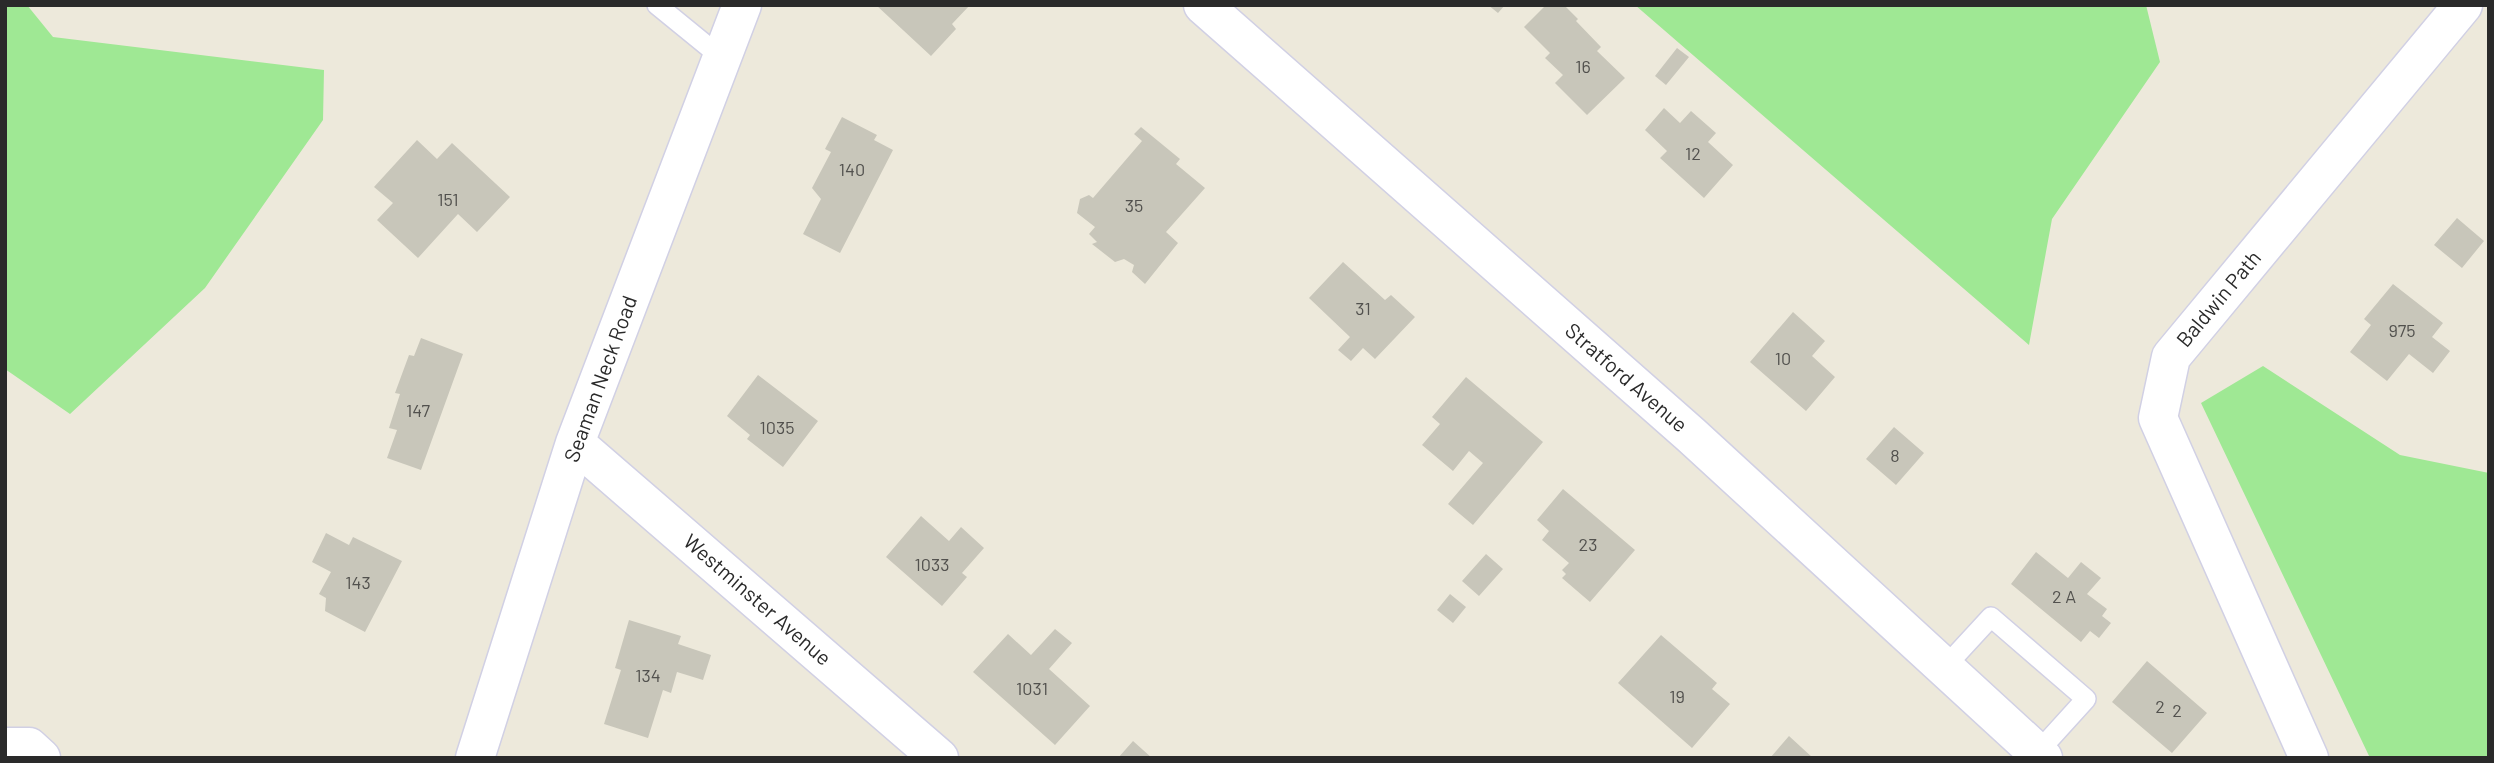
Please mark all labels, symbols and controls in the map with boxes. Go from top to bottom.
house number: 16 [1575,55,1591,77]
house number: 12 [1685,142,1701,164]
house number: 140 [839,158,865,180]
house number: 151 [437,188,459,210]
house number: 35 [1125,194,1143,216]
street label: Baldwin Path [2170,245,2265,351]
street label: Seaman Neck Road [558,292,641,465]
house number: 31 [1355,297,1371,319]
street label: Stratford Avenue [1561,317,1693,437]
house number: 975 [2388,319,2416,341]
house number: 10 [1775,347,1791,369]
house number: 147 [406,399,431,421]
house number: 1035 [760,416,795,438]
house number: 8 [1890,444,1900,466]
street label: Westminster Avenue [679,528,837,670]
house number: 23 [1579,533,1597,555]
house number: 1033 [914,553,950,575]
house number: 143 [345,571,371,593]
house number: 2 A [2052,585,2076,607]
house number: 134 [635,664,661,686]
house number: 1031 [1016,677,1048,699]
house number: 19 [1669,685,1685,707]
house number: 2 [2155,695,2165,717]
house number: 2 [2172,699,2182,721]

